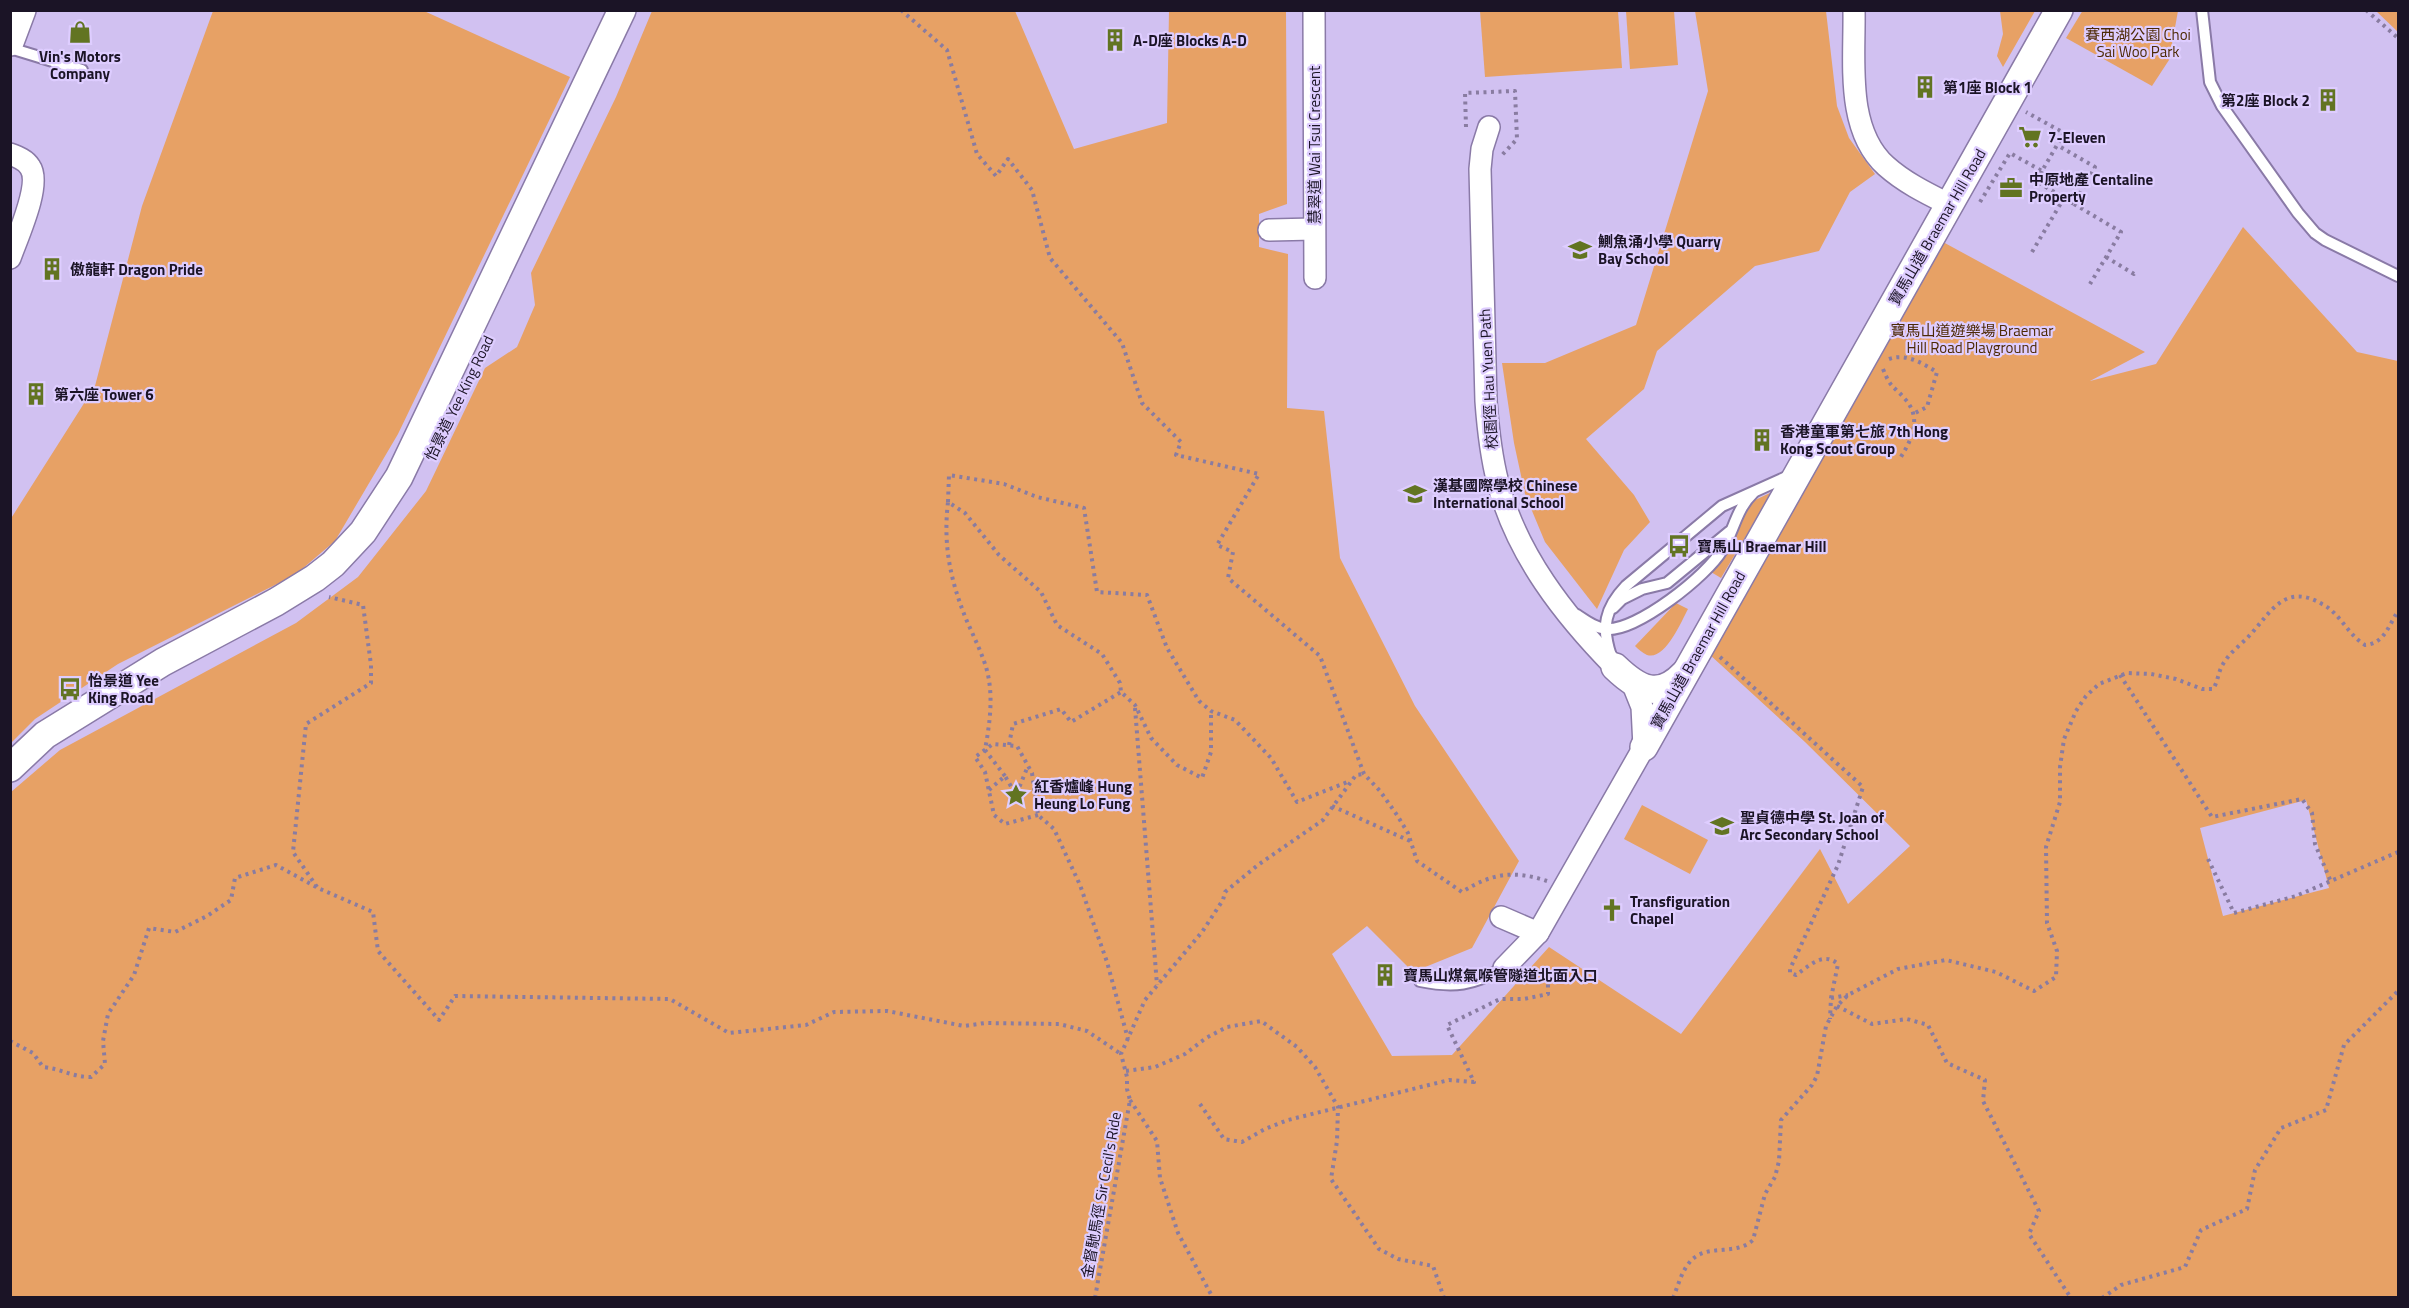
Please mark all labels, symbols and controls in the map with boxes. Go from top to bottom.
shop icon: Vin's Motors Company [67,19,93,45]
park label: 賽西湖公園 Choi Sai Woo Park [2085,23,2191,63]
building icon: A-D座 Blocks A-D [1102,27,1128,53]
place label: A-D座 Blocks A-D [1133,29,1247,52]
place label: Vin's Motors Company [39,45,121,85]
street label: 慧翠道 Wai Tsui Crescent [1303,65,1326,224]
building icon: 第1座 Block 1 [1912,74,1938,100]
place label: 第1座 Block 1 [1943,76,2032,99]
building icon: 第2座 Block 2 [2315,87,2341,113]
place label: 第2座 Block 2 [2221,89,2310,112]
supermarket icon: 7-Eleven [2017,124,2043,150]
place label: 7-Eleven [2048,126,2106,149]
street label: 寶馬山道 Braemar Hill Road [1883,144,1991,310]
place label: 中原地產 Centaline Property [2029,168,2154,208]
office icon: 中原地產 Centaline Property [1998,175,2024,201]
place label: 鰂魚涌小學 Quarry Bay School [1598,230,1721,270]
school or university icon: 鰂魚涌小學 Quarry Bay School [1567,237,1593,263]
building icon: 傲龍軒 Dragon Pride [39,256,65,282]
place label: 傲龍軒 Dragon Pride [70,258,203,281]
street label: 校園徑 Hau Yuen Path [1473,308,1503,450]
park label: 寶馬山道遊樂場 Braemar Hill Road Playground [1890,319,2054,359]
street label: 怡景道 Yee King Road [419,331,499,465]
building icon: 第六座 Tower 6 [23,381,49,407]
place label: 第六座 Tower 6 [54,383,154,406]
place label: 香港童軍第七旅 7th Hong Kong Scout Group [1780,420,1948,460]
building icon: 香港童軍第七旅 7th Hong Kong Scout Group [1749,427,1775,453]
place label: 漢基國際學校 Chinese International School [1433,474,1578,514]
school or university icon: 漢基國際學校 Chinese International School [1402,481,1428,507]
bus stop icon: 寶馬山 Braemar Hill [1666,533,1692,559]
place label: 寶馬山 Braemar Hill [1697,535,1827,558]
street label: 寶馬山道 Braemar Hill Road [1645,567,1751,733]
place label: 怡景道 Yee King Road [88,669,159,709]
bus stop icon: 怡景道 Yee King Road [57,676,83,702]
place label: 紅香爐峰 Hung Heung Lo Fung [1034,775,1132,815]
place icon: 紅香爐峰 Hung Heung Lo Fung [1003,782,1029,808]
place label: 聖貞德中學 St. Joan of Arc Secondary School [1740,806,1885,846]
school or university icon: 聖貞德中學 St. Joan of Arc Secondary School [1709,813,1735,839]
place label: Transfiguration Chapel [1630,890,1730,930]
church icon: Transfiguration Chapel [1599,897,1625,923]
building icon: 寶馬山煤氣喉管隧道北面入口 [1372,962,1398,988]
place label: 寶馬山煤氣喉管隧道北面入口 [1403,964,1598,987]
street label: 金督馳馬徑 Sir Cecil's Ride [1075,1110,1127,1280]

